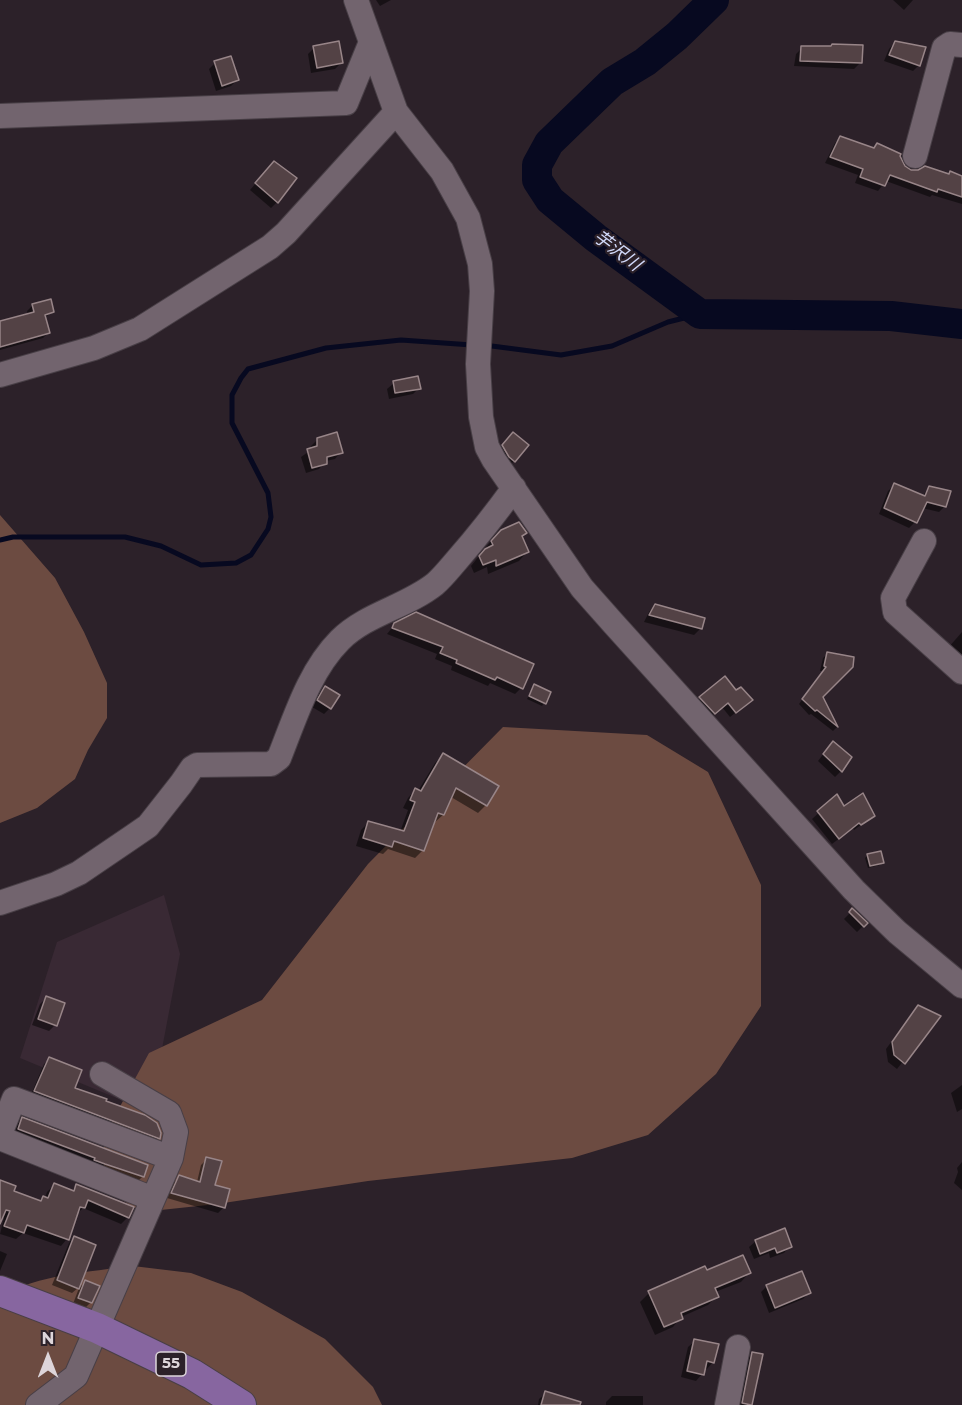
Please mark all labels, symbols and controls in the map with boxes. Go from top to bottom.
water label: 芋沢川 [589,226,645,276]
north arrow [18,1327,78,1387]
text: N [42,1329,54,1348]
road number: 55 [156,1352,186,1376]

